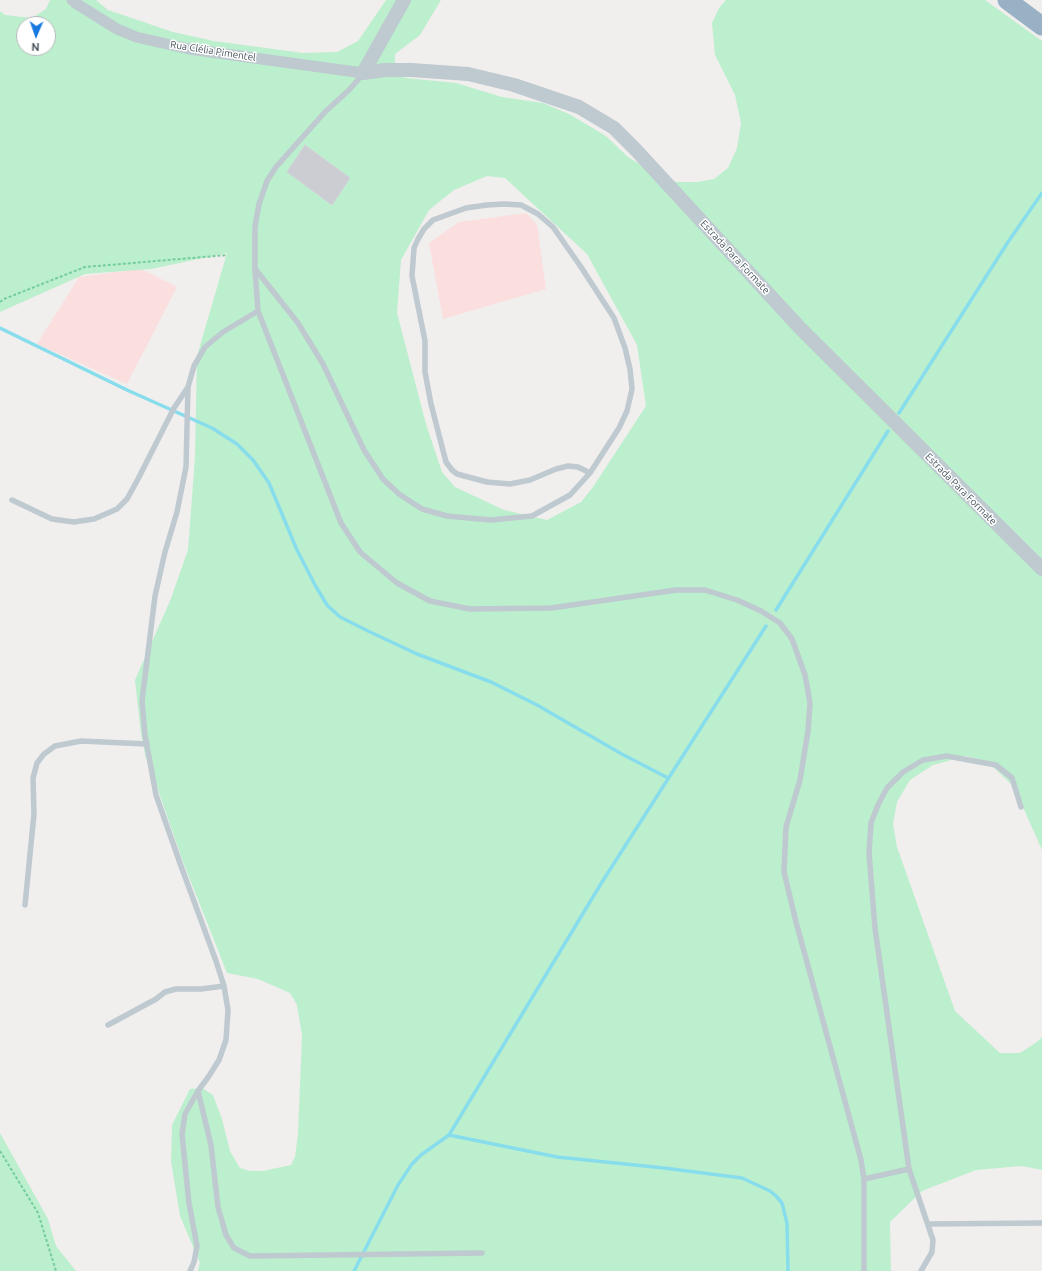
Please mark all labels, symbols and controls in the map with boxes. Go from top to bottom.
north arrow [16,16,56,56]
street label: Rua Clélia Pimentel [169,38,257,64]
text: N [31,41,40,53]
street label: Estrada Para Formate [698,218,772,296]
street label: Estrada Para Formate [923,451,999,527]

